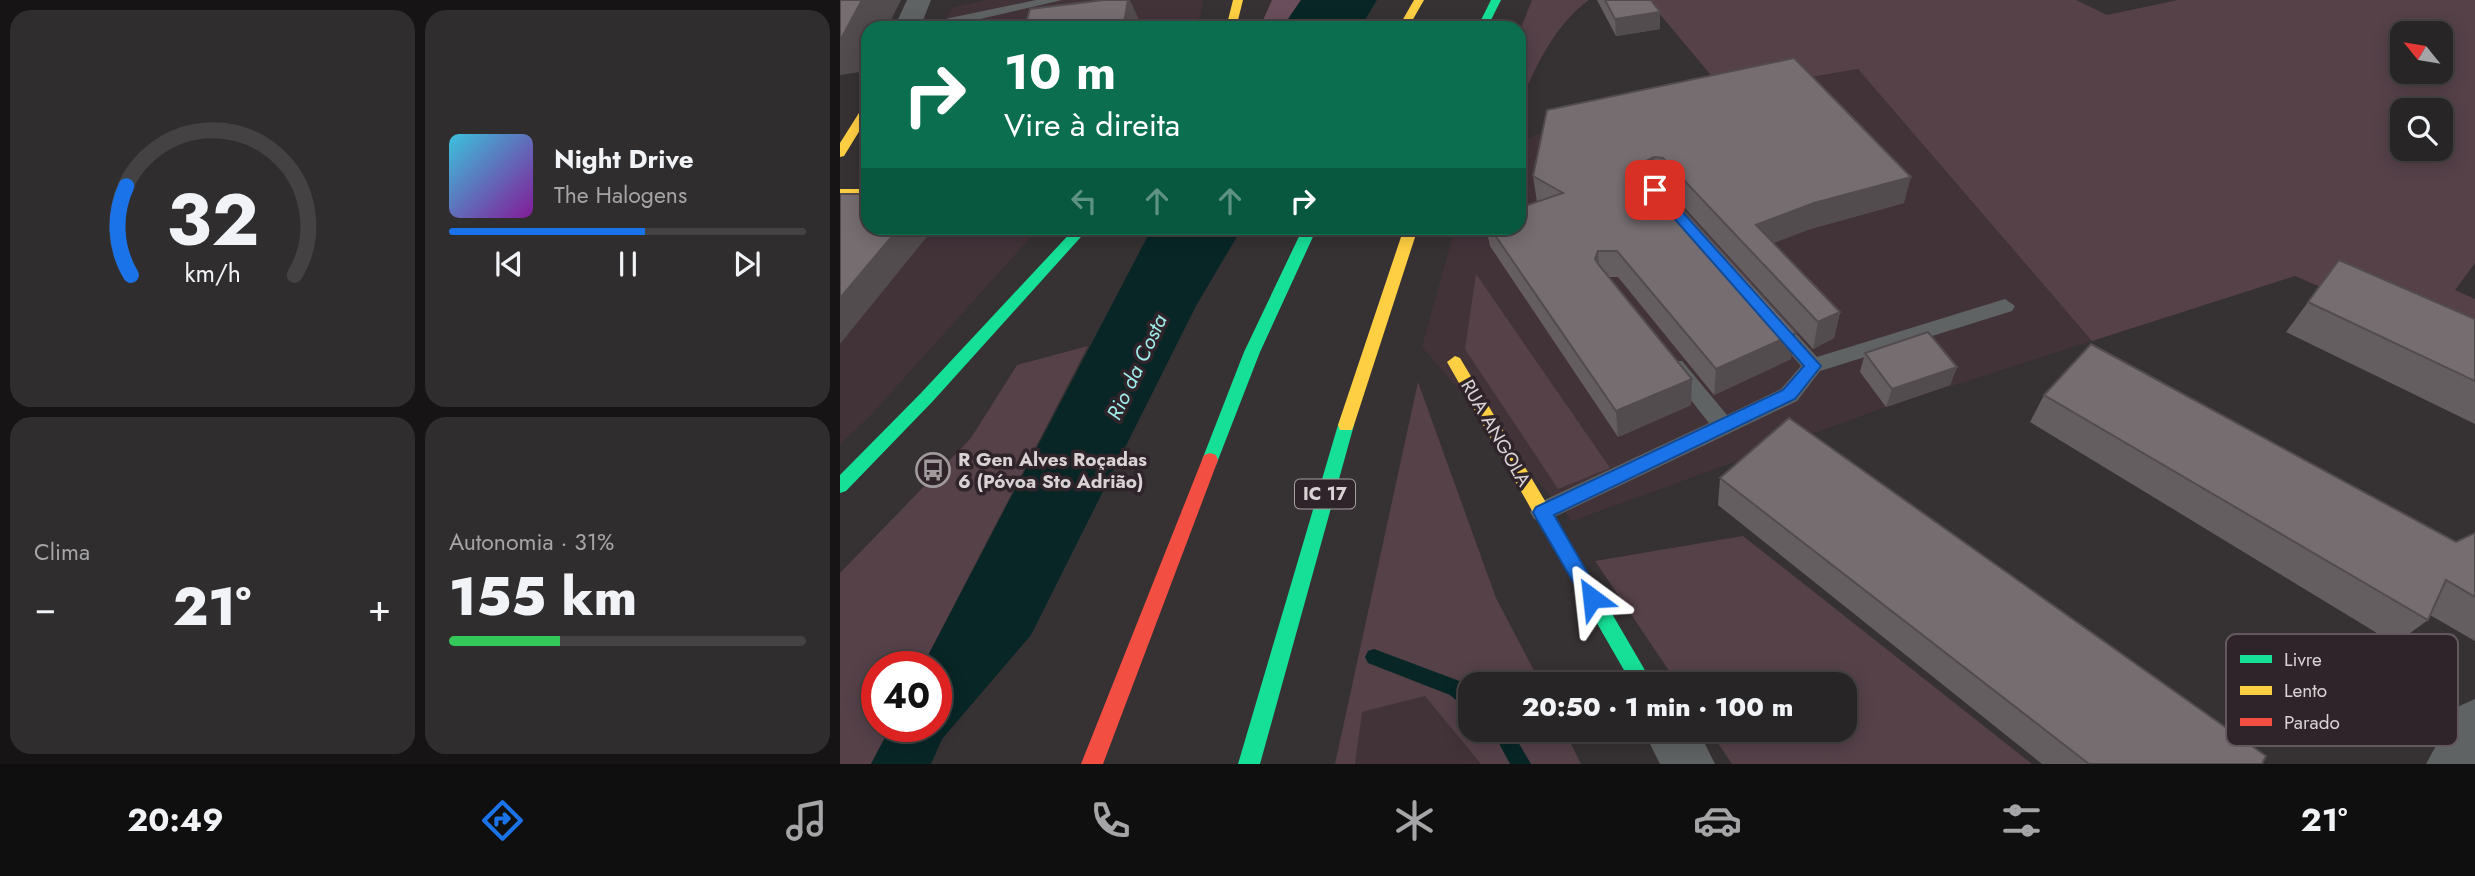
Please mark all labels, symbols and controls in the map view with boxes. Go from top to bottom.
north arrow [2390,21,2454,84]
map controls [2390,21,2453,161]
text: 10 m [1004,37,1116,107]
icon: right [889,49,980,140]
button: search [2390,98,2453,161]
text: Vire à direita [1004,102,1180,148]
text: Night Drive [554,140,694,178]
pin [1625,160,1685,220]
text: 32 [166,167,259,272]
icon: arrive [1636,171,1674,209]
text: The Halogens [554,178,687,212]
icon: left [1065,182,1103,220]
icon: ahead [1138,182,1176,220]
icon: ahead [1211,182,1249,220]
icon: right [1284,182,1322,220]
icon: previous [490,245,528,283]
icon: pause [609,245,647,283]
icon: next [728,245,766,283]
text: km/h [184,255,241,291]
water label: Rio da Costa [1099,309,1175,425]
street label: RUA ANGOLA [1454,375,1538,492]
place label: R Gen Alves Roçadas 6 (Póvoa Sto Adrião) [958,446,1147,495]
bus stop icon: R Gen Alves Roçadas 6 (Póvoa Sto Adrião) [914,451,952,489]
road number: IC 17 [1295,480,1355,508]
text: Autonomia · 31% [449,525,614,559]
text: Clima [34,535,90,569]
text: 155 km [449,559,637,635]
position arrow [1555,561,1629,635]
text: 21° [173,569,251,645]
text: − [34,580,56,635]
text: + [368,580,391,635]
legend [2226,634,2458,746]
text: Livre [2284,646,2322,673]
speed limit sign: 40 [861,651,952,742]
text: Lento [2284,677,2327,704]
text: 20:50 · 1 min · 100 m [1522,688,1793,726]
text: Parado [2284,709,2340,736]
icon: directions [478,796,527,845]
icon: music [782,796,831,845]
icon: phone [1086,796,1135,845]
icon: climate [1390,796,1439,845]
icon: car [1693,796,1742,845]
icon: filters [1997,796,2046,845]
text: 20:49 [127,797,224,843]
text: 21° [2301,797,2348,843]

